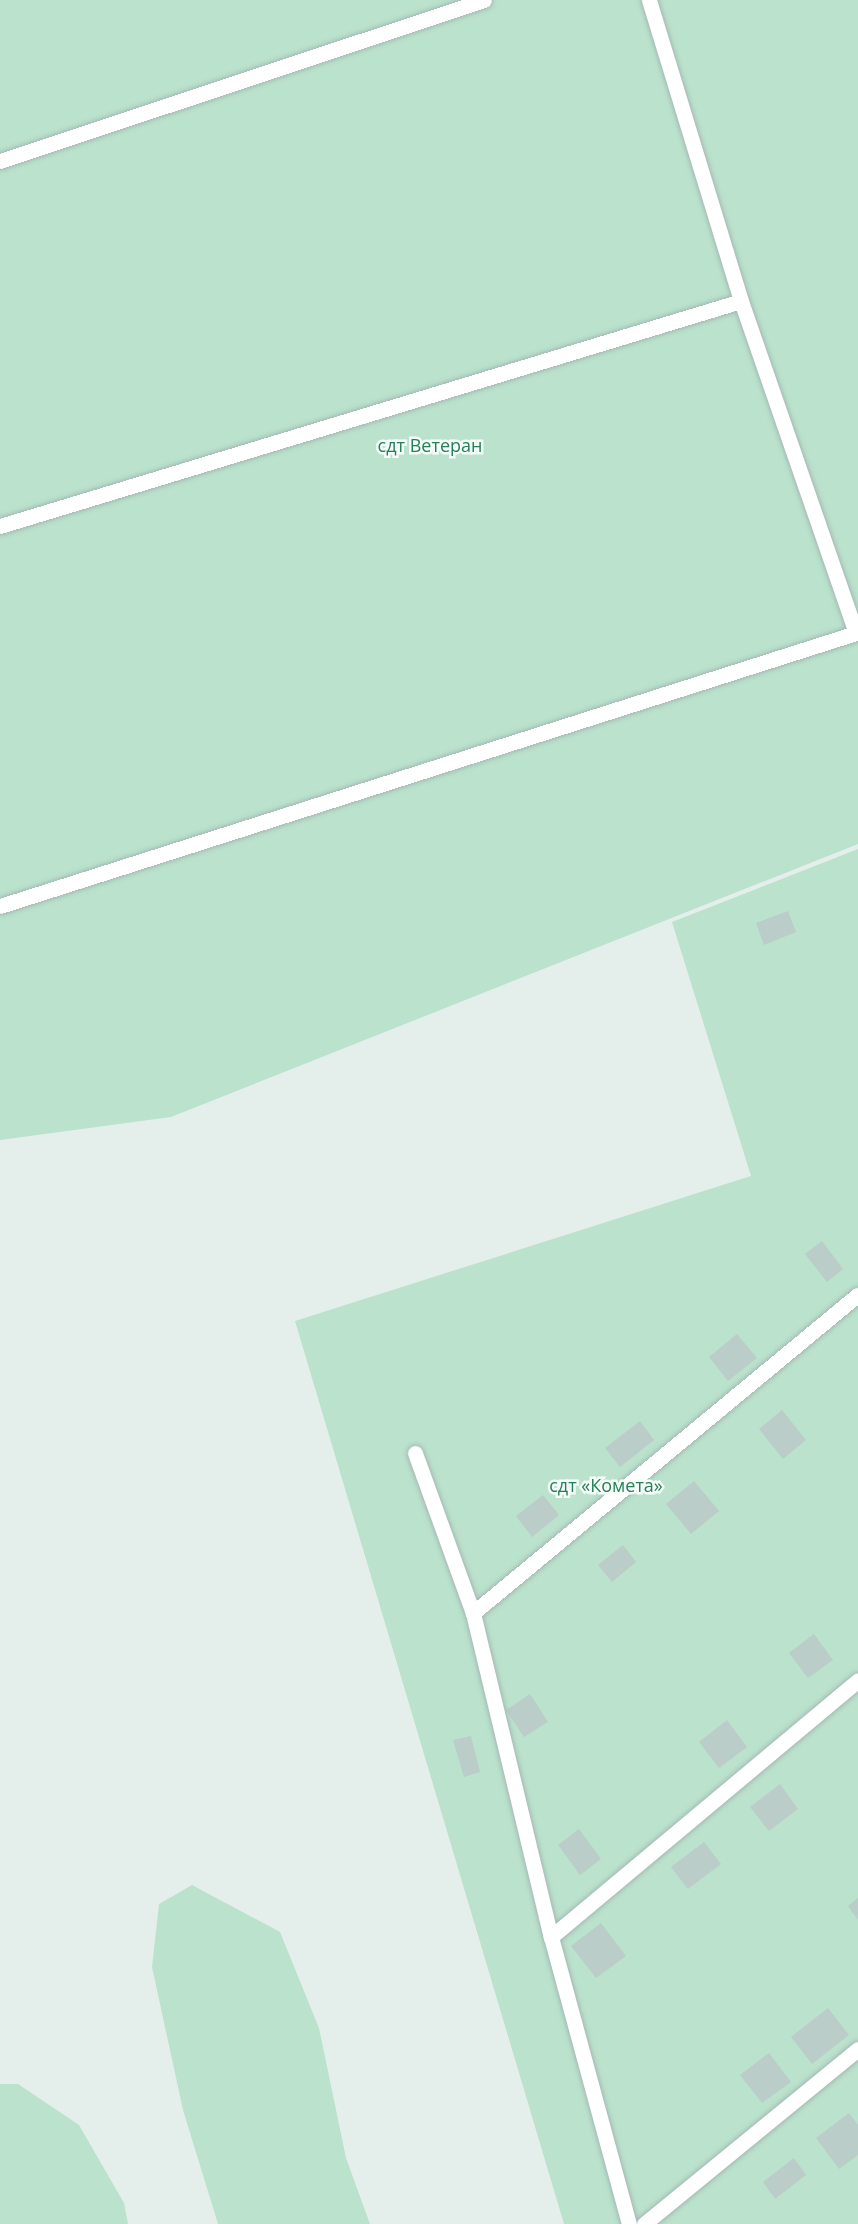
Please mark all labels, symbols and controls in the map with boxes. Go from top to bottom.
park label: сдт Ветеран [378,434,482,456]
park label: сдт «Комета» [549,1474,663,1496]

